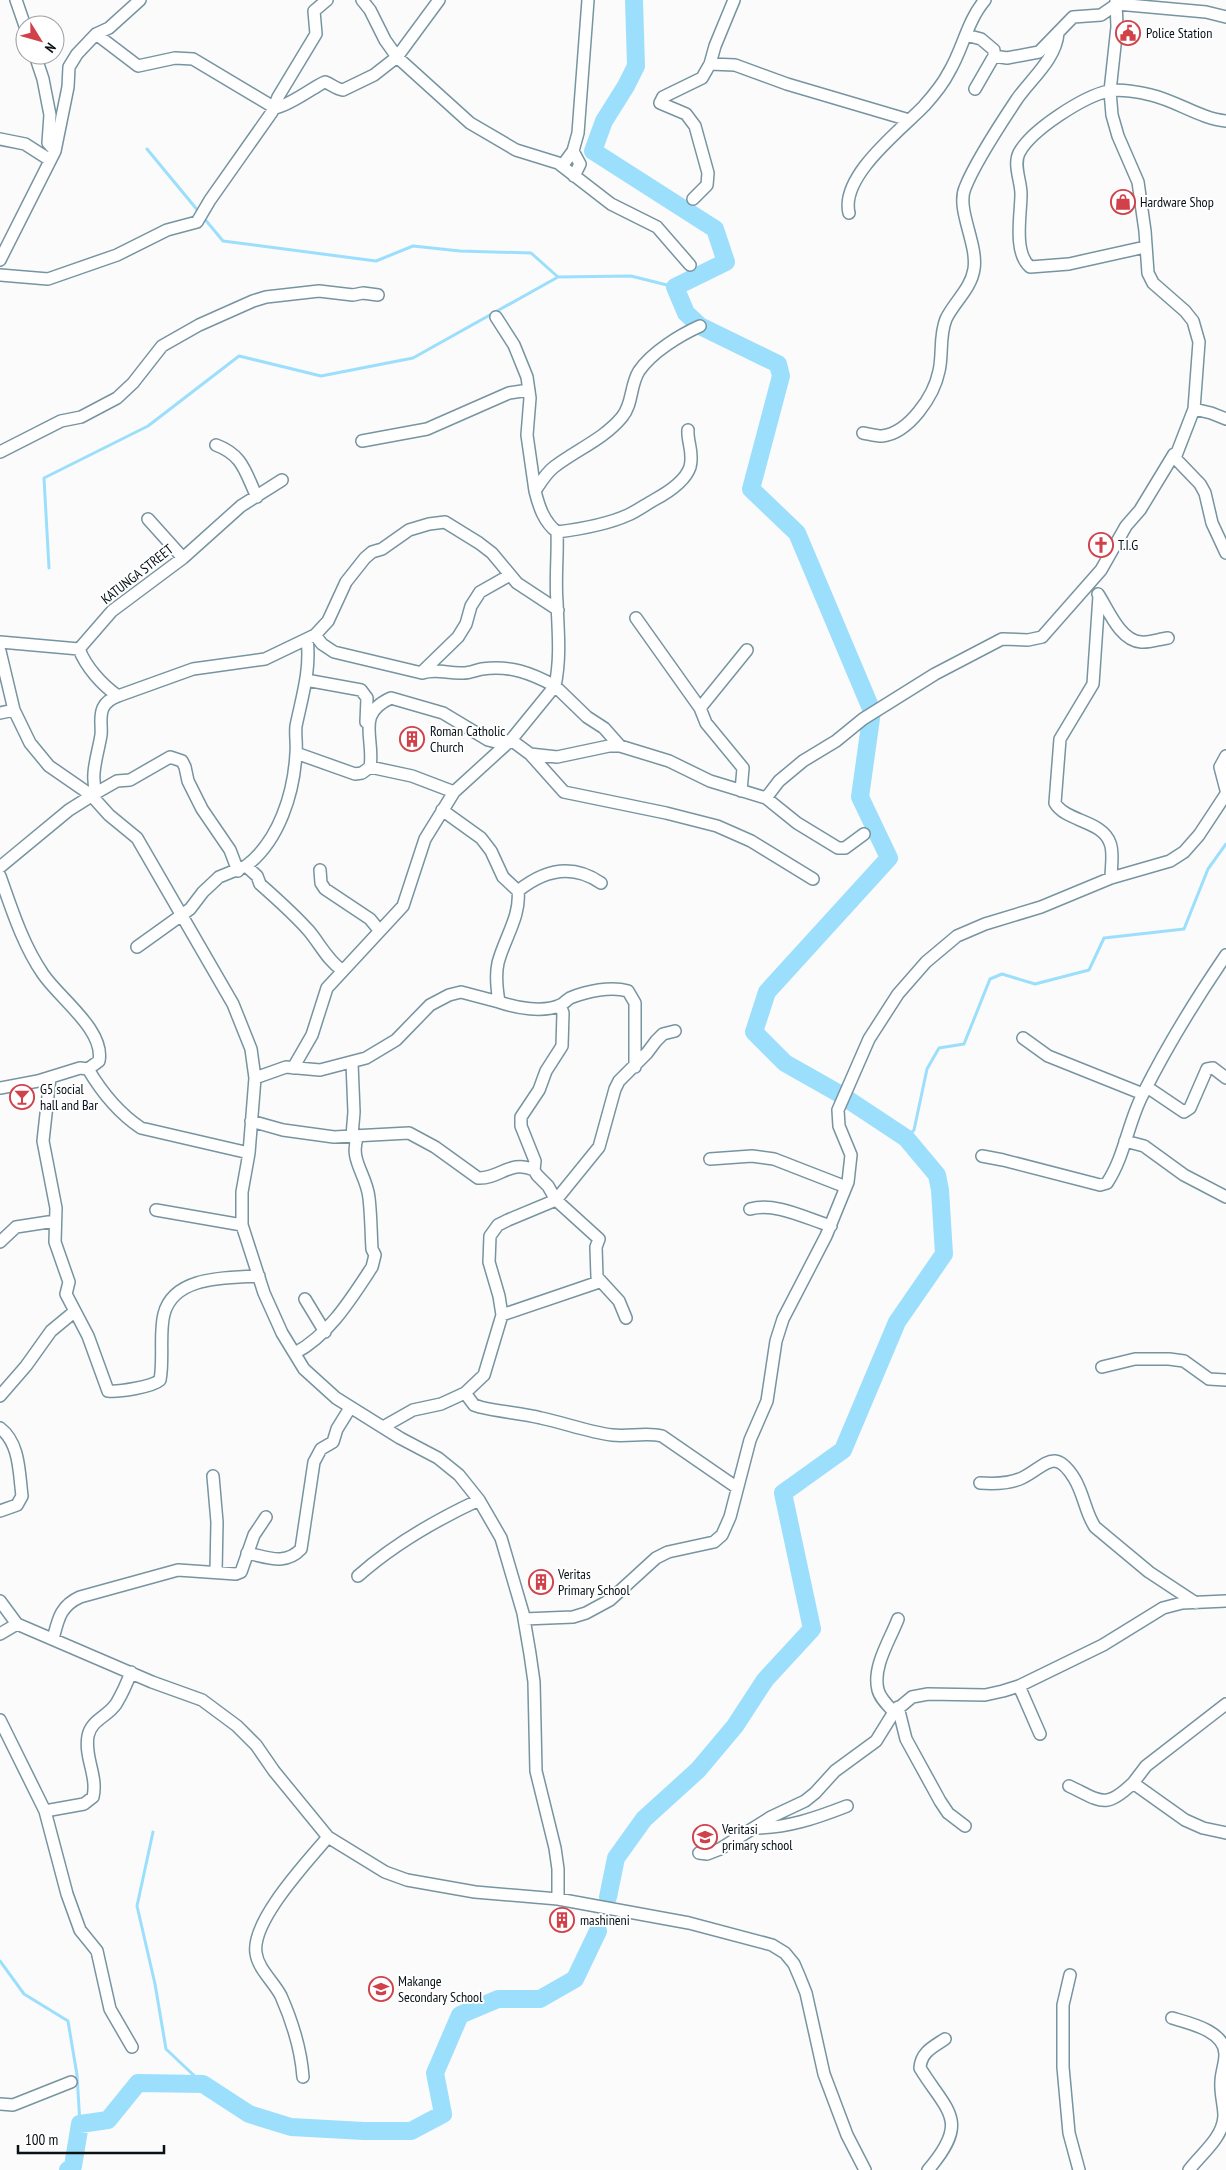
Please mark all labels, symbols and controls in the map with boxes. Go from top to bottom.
north arrow [15,15,65,65]
public building icon: Police Station [1115,20,1141,46]
place label: Police Station [1146,24,1212,42]
text: N [41,39,60,56]
shop icon: Hardware Shop [1110,189,1136,215]
place label: Hardware Shop [1140,193,1214,211]
church icon: T.I.G [1088,532,1114,558]
place label: T.I.G [1118,536,1138,554]
street label: KATUNGA STREET [97,540,177,608]
place label: Roman Catholic Church [430,722,505,756]
building icon: Roman Catholic Church [399,726,425,752]
place label: G5 social hall and Bar [40,1080,98,1114]
bar icon: G5 social hall and Bar [9,1084,35,1110]
place label: Veritas Primary School [557,1565,630,1599]
building icon: Veritas Primary School [528,1569,554,1595]
place label: Veritasi primary school [721,1820,793,1854]
school or university icon: Veritasi primary school [692,1824,718,1850]
building icon: mashineni [549,1907,575,1933]
place label: mashineni [580,1911,630,1929]
place label: Makange Secondary School [398,1972,483,2006]
school or university icon: Makange Secondary School [368,1976,394,2002]
scale bar [18,2122,164,2154]
text: 100 m [25,2130,58,2149]

